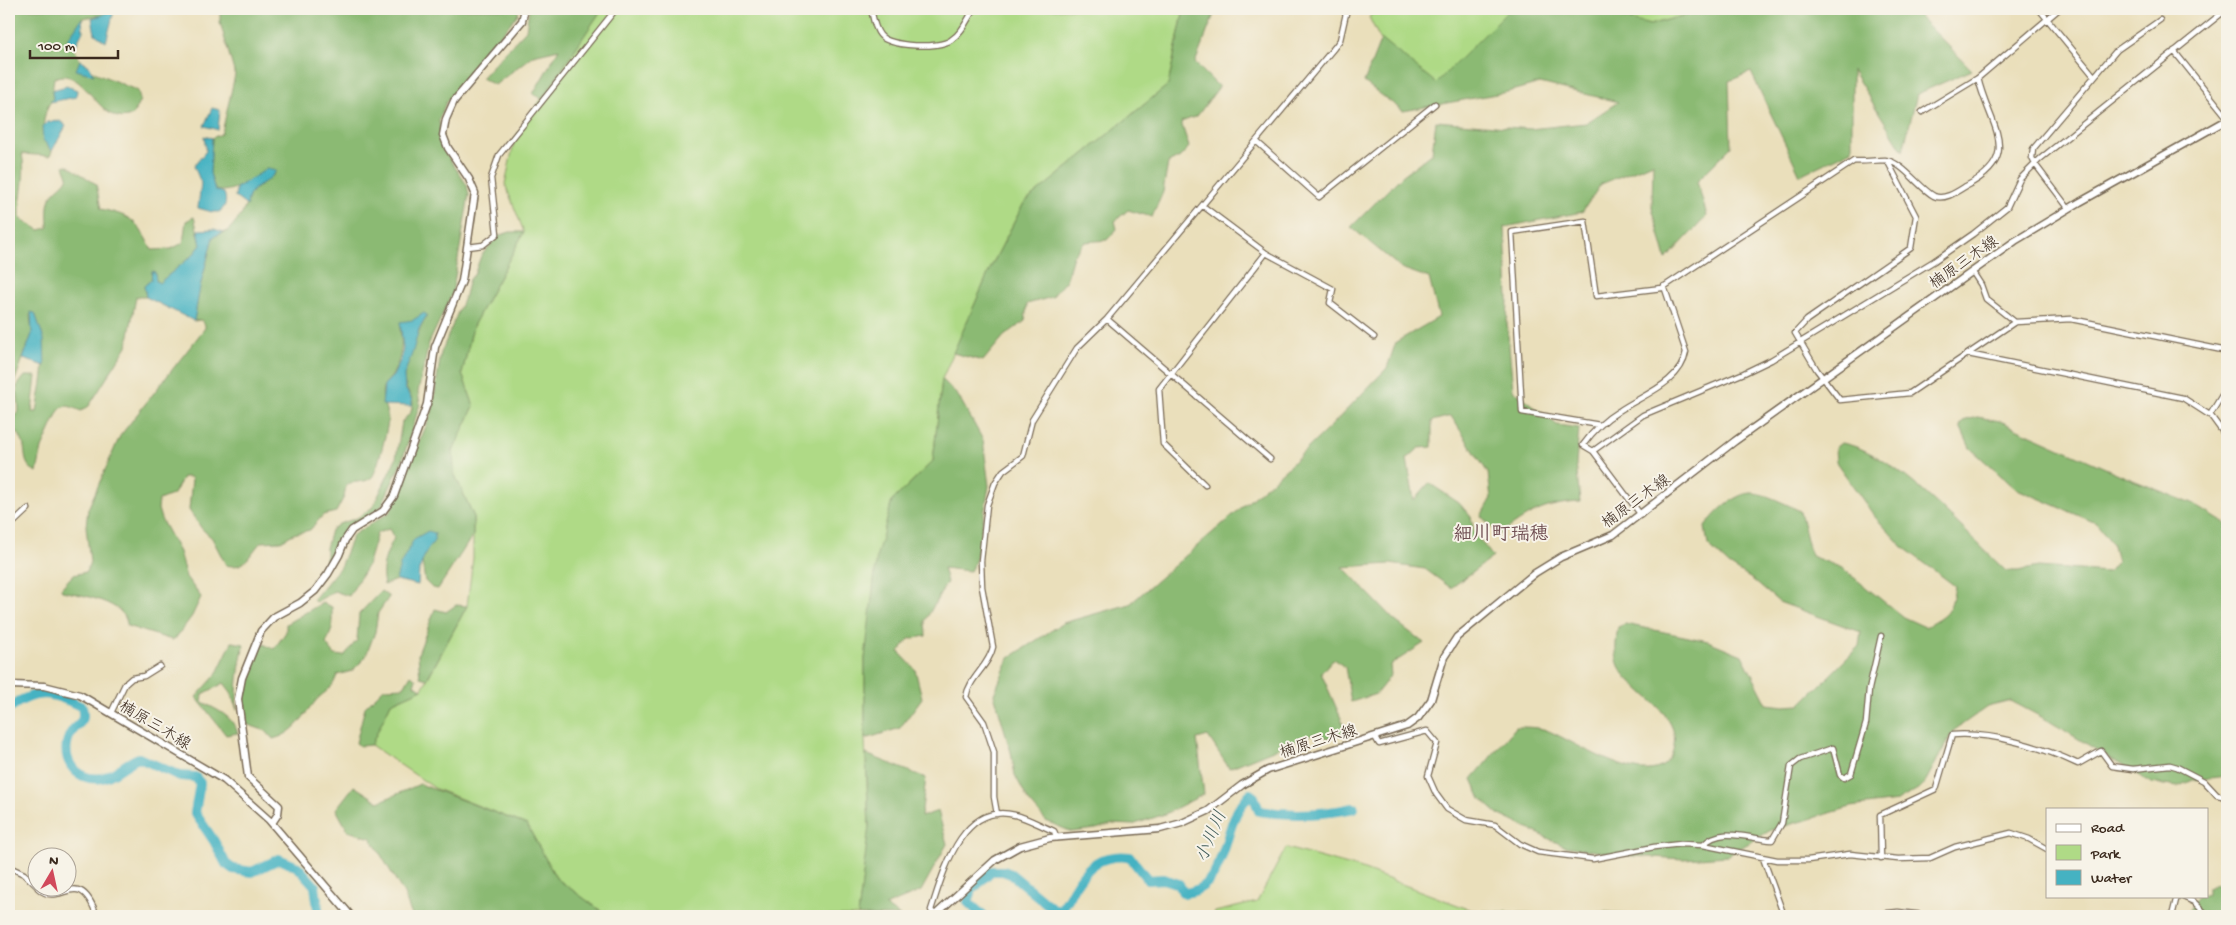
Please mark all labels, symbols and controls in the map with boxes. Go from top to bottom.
scale bar [30,28,118,60]
text: 100 m [37,38,76,56]
street label: 楠原三木線 [1926,231,2003,295]
street label: 楠原三木線 [1598,470,1675,534]
district label: 細川町瑞穂 [1453,523,1549,547]
street label: 楠原三木線 [115,697,194,756]
street label: 楠原三木線 [1277,721,1360,764]
water label: 小川川 [1191,808,1233,866]
legend [2046,808,2208,898]
text: Road [2091,820,2125,838]
text: Park [2090,846,2121,864]
north arrow [28,848,78,898]
text: N [48,853,59,871]
text: Water [2091,870,2133,888]

